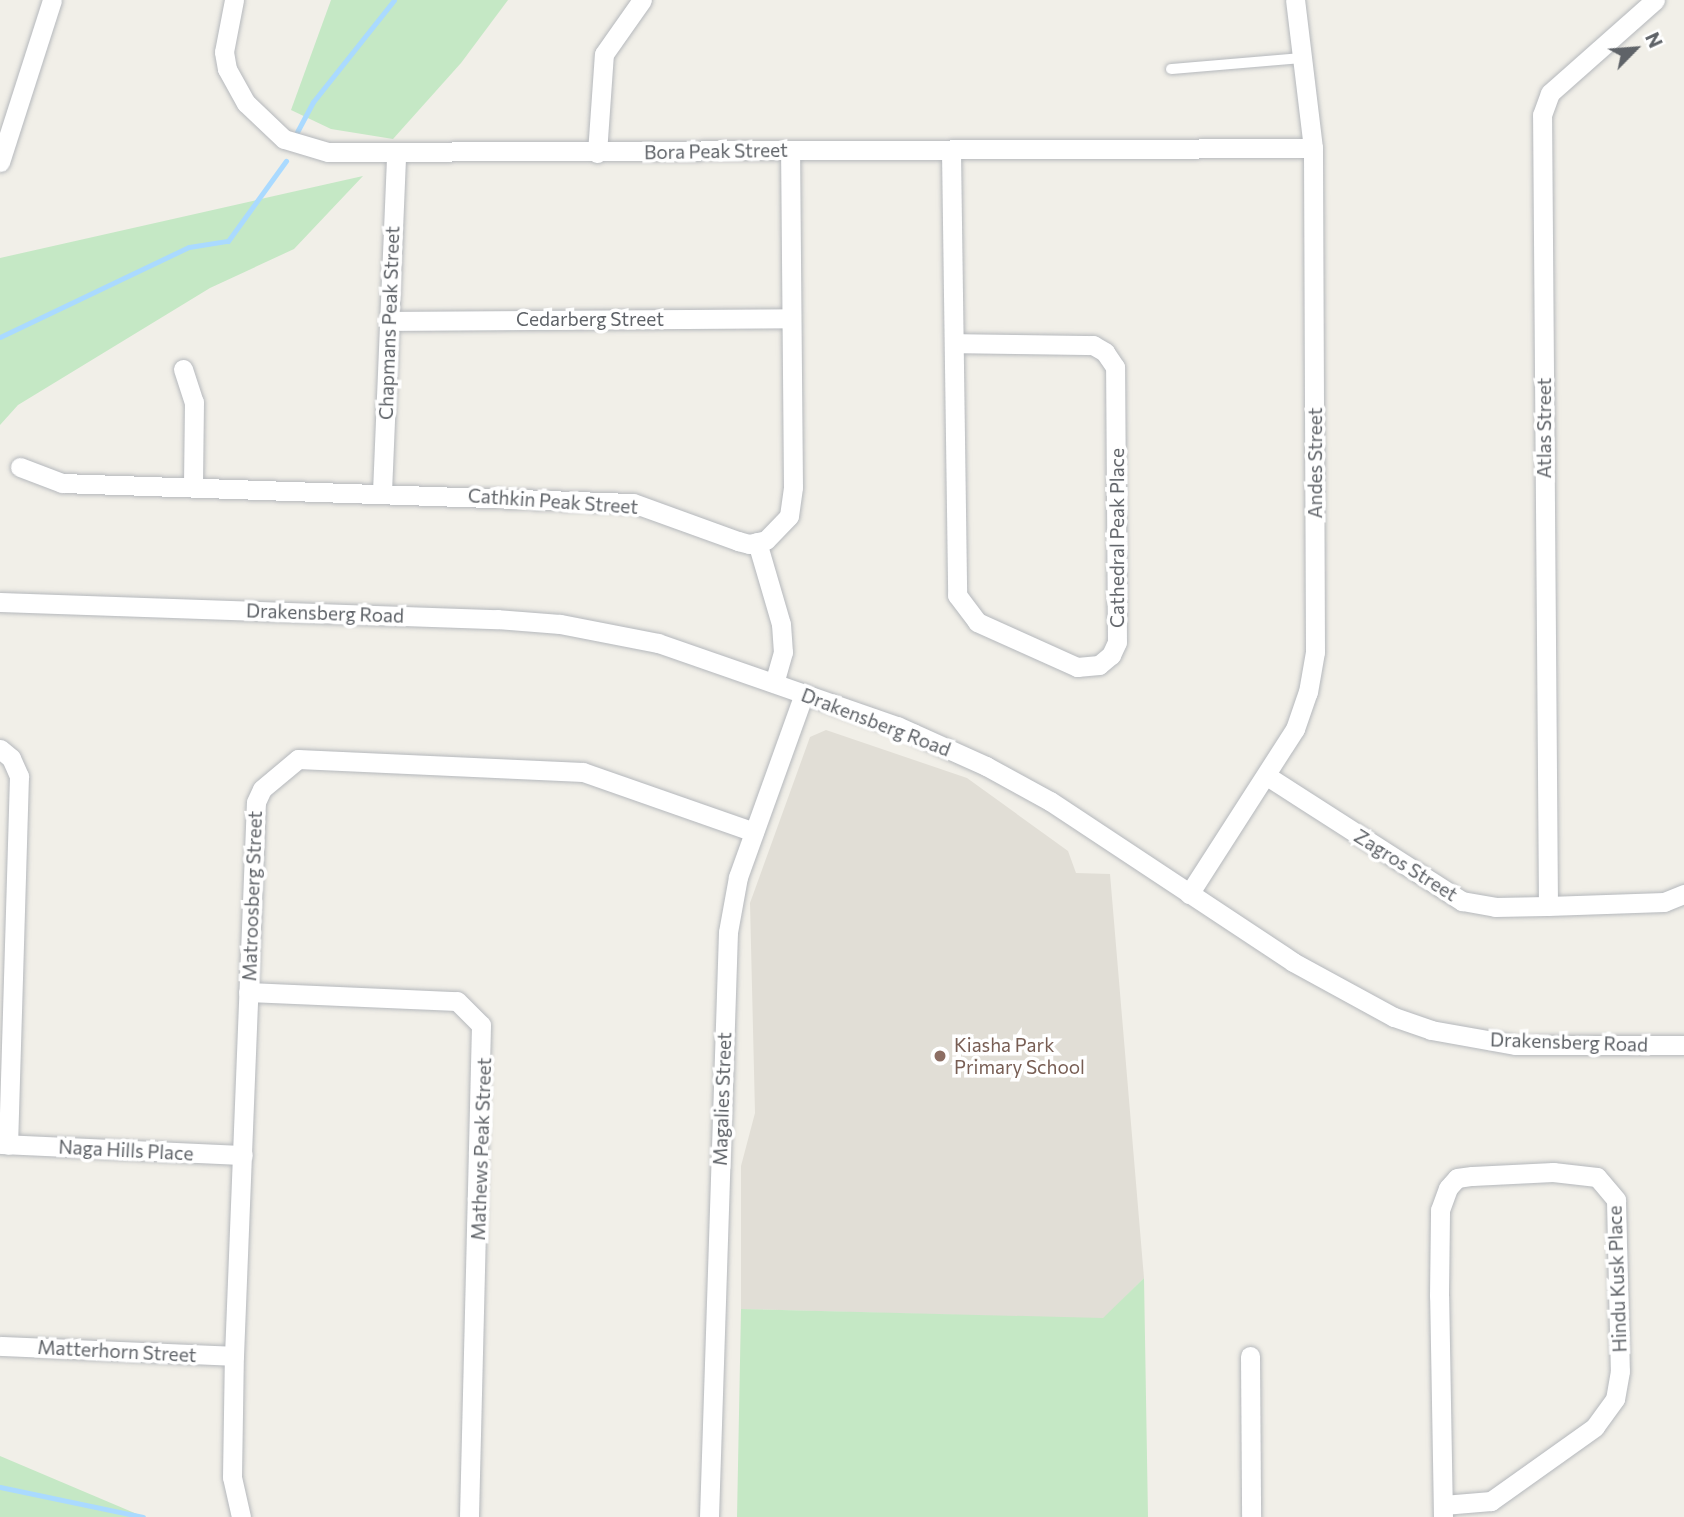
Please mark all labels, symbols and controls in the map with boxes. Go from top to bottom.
north arrow [1600,14,1670,84]
text: N [1641,29,1668,51]
street label: Bora Peak Street [644,138,788,164]
street label: Chapmans Peak Street [374,226,404,420]
street label: Cedarberg Street [516,308,664,330]
street label: Atlas Street [1533,378,1555,478]
street label: Andes Street [1304,408,1326,518]
street label: Cathedral Peak Place [1106,448,1128,628]
street label: Cathkin Peak Street [467,484,639,518]
street label: Drakensberg Road [246,599,404,627]
street label: Drakensberg Road [798,683,954,761]
street label: Matroosberg Street [238,810,266,982]
street label: Zagros Street [1350,824,1462,906]
street label: Drakensberg Road [1490,1028,1648,1056]
street label: Magalies Street [708,1032,736,1166]
place label: Kiasha Park Primary School [954,1034,1085,1078]
marker: Kiasha Park Primary School [932,1048,948,1064]
street label: Mathews Peak Street [466,1057,496,1241]
street label: Naga Hills Place [58,1135,194,1165]
street label: Hindu Kusk Place [1603,1205,1631,1353]
street label: Matterhorn Street [37,1335,197,1367]

